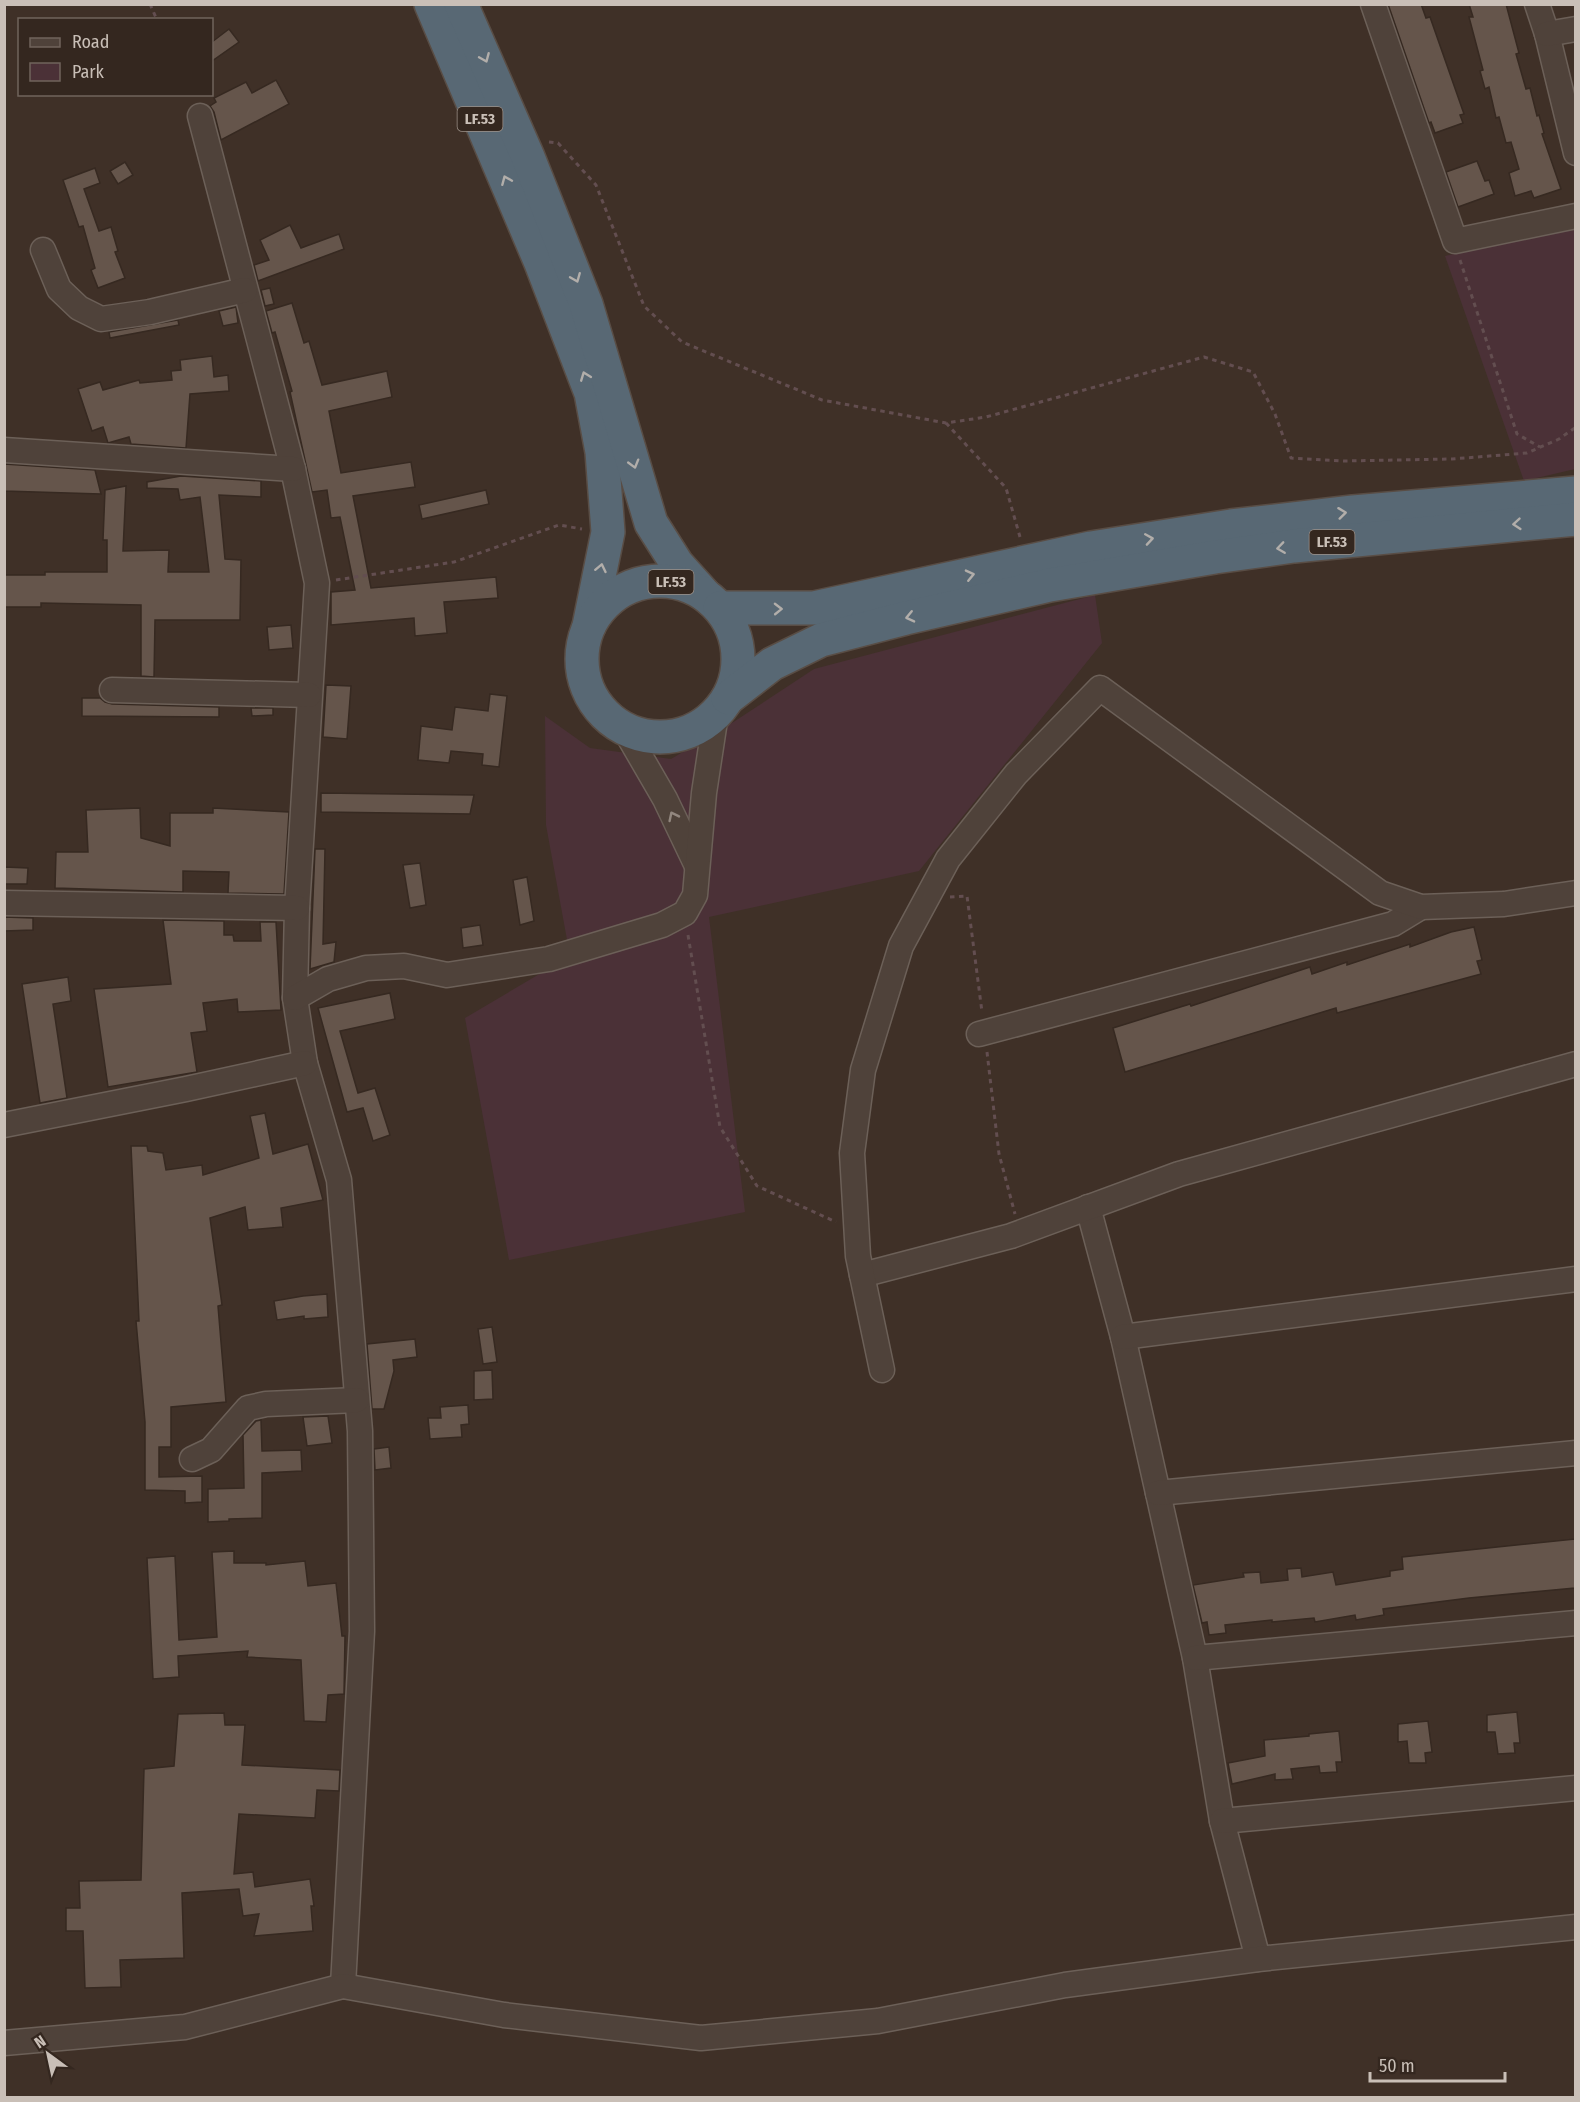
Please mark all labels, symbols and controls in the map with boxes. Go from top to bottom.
legend [18,18,213,96]
text: Road [72,31,109,53]
one-way arrow [478,52,490,63]
text: Park [72,61,105,83]
road number: LF.53 [458,107,502,131]
one-way arrow [501,175,513,186]
one-way arrow [569,272,581,283]
one-way arrow [580,372,592,383]
one-way arrow [627,458,639,469]
one-way arrow [1337,507,1347,520]
one-way arrow [1513,517,1522,530]
road number: LF.53 [1310,530,1354,554]
one-way arrow [1143,533,1153,546]
one-way arrow [1277,541,1286,553]
one-way arrow [594,564,607,574]
one-way arrow [965,569,975,582]
road number: LF.53 [648,570,694,594]
one-way arrow [774,603,783,615]
one-way arrow [906,609,916,622]
one-way arrow [668,811,680,822]
north arrow [18,2024,78,2084]
text: N [31,2031,49,2052]
scale bar [1370,2045,1505,2083]
text: 50 m [1379,2055,1415,2077]

